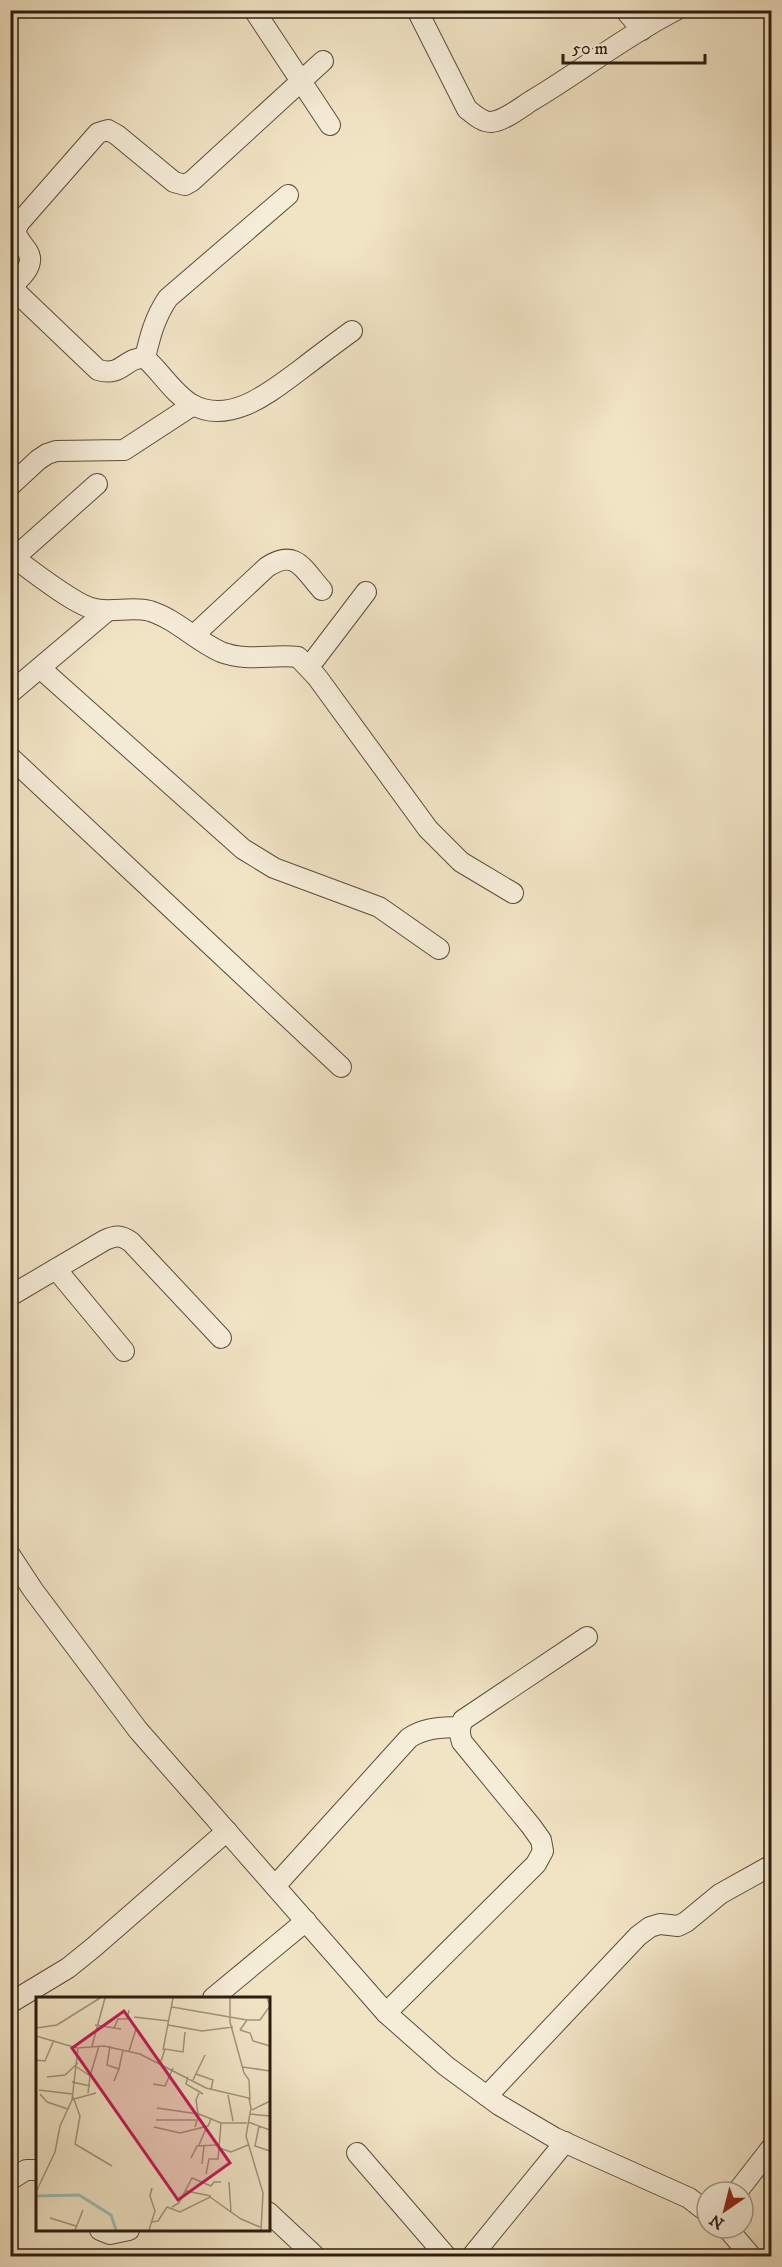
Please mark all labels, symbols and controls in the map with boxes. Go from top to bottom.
scale bar [563,27,706,65]
text: 50 m [572,38,608,60]
inset map [36,1997,270,2231]
north arrow [695,2180,755,2240]
text: N [706,2210,728,2233]

